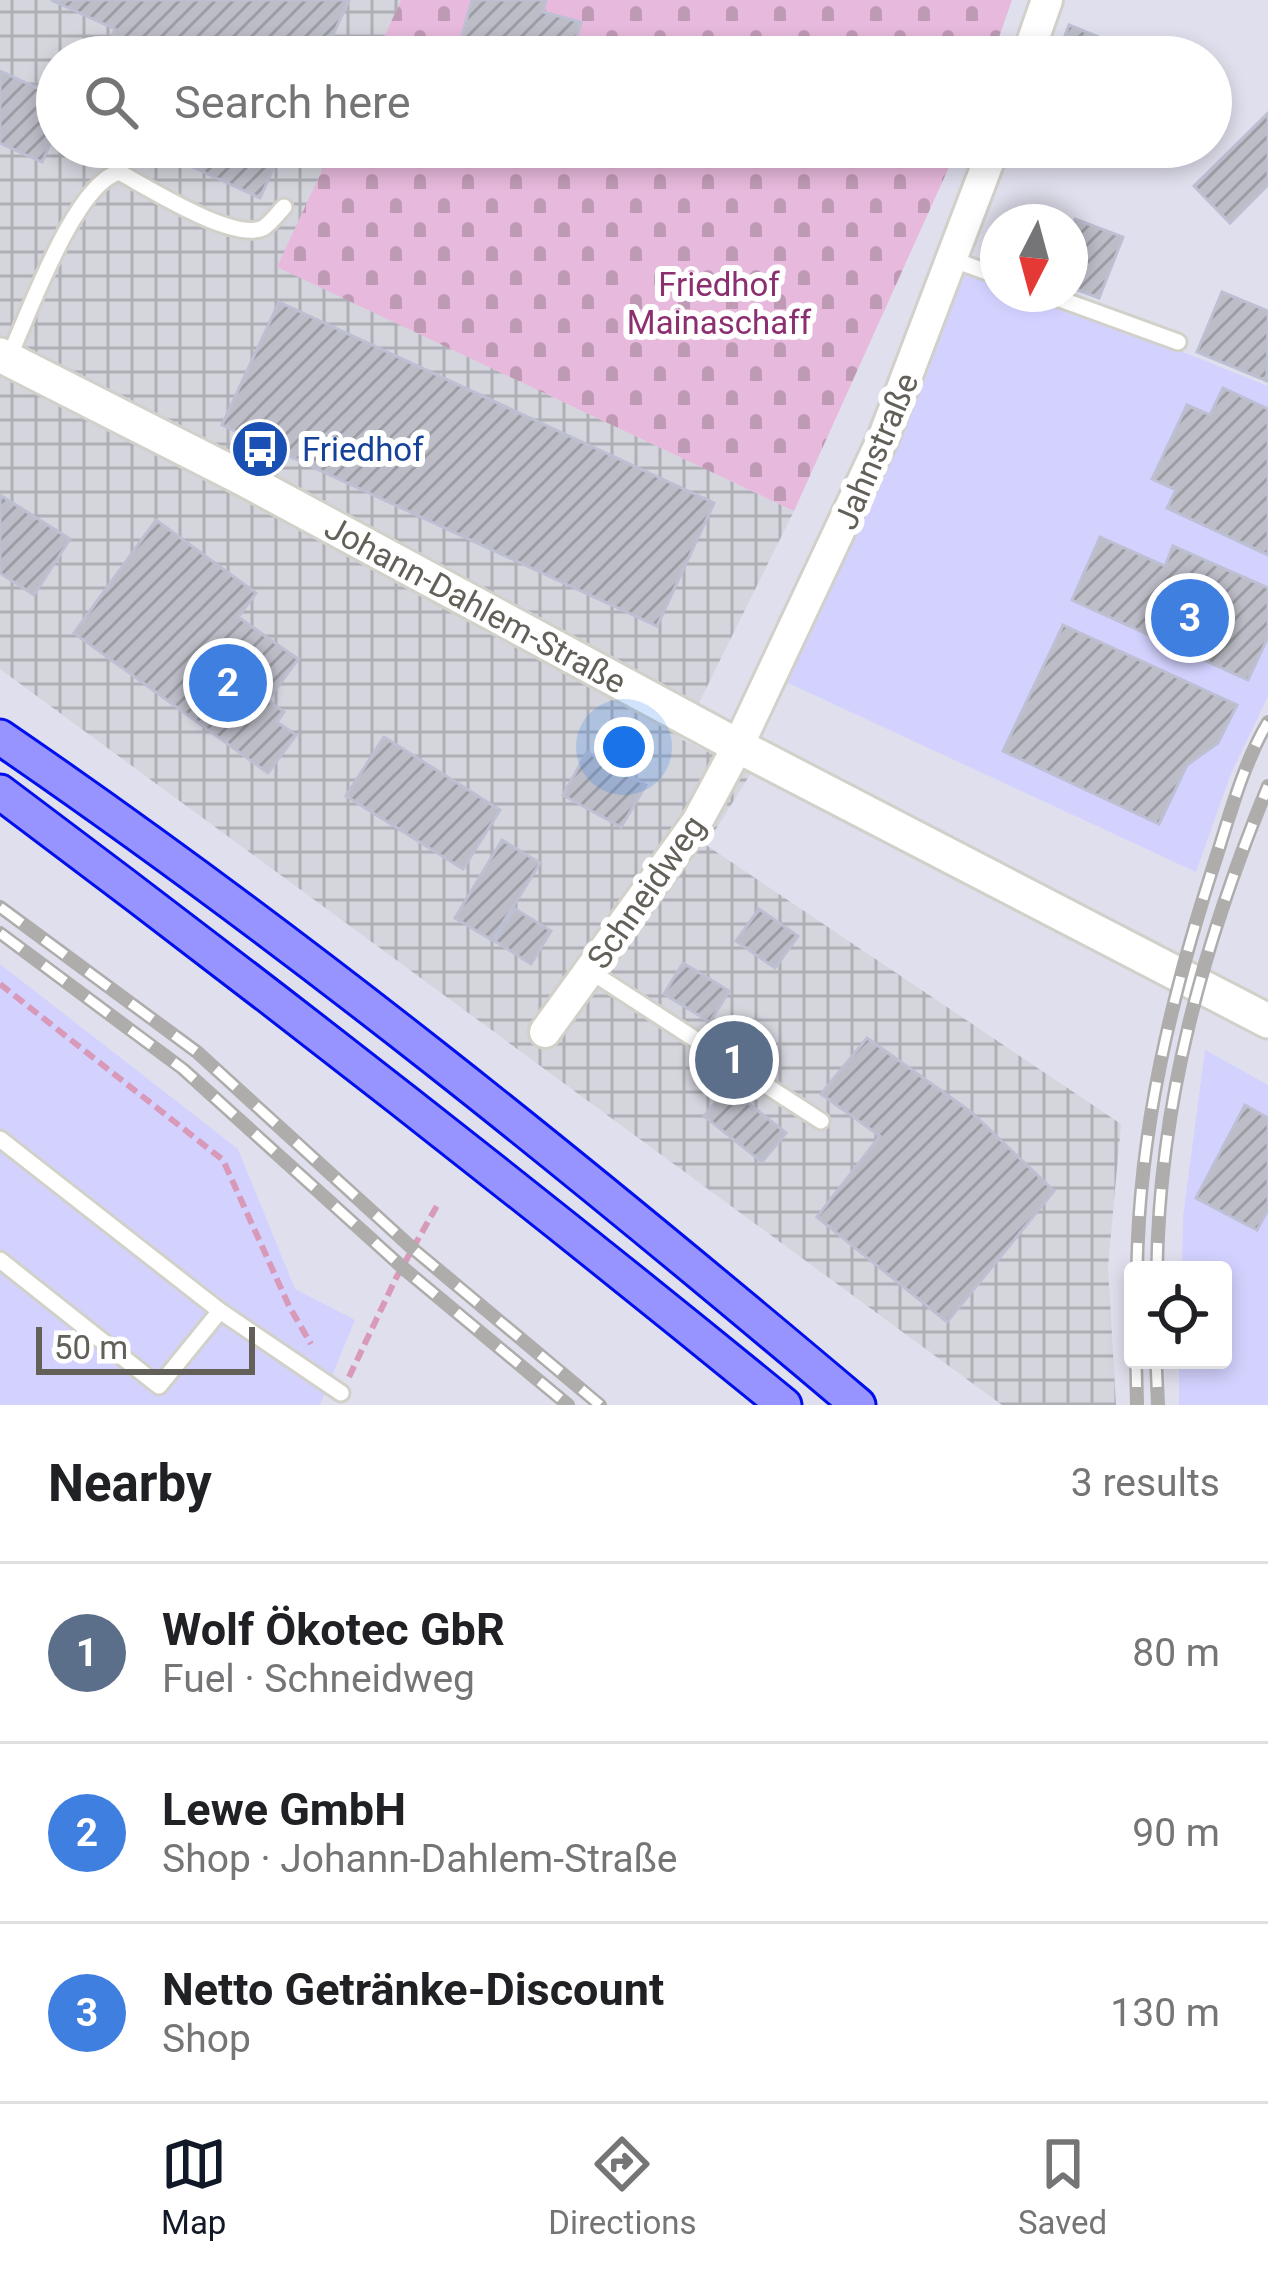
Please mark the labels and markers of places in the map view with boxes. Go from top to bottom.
bus stop icon: Friedhof [229,418,291,480]
place label: Friedhof [302,430,424,469]
pin: 3 [1151,573,1229,663]
pin: 2 [189,638,267,728]
pin: 1 [695,1015,773,1105]

